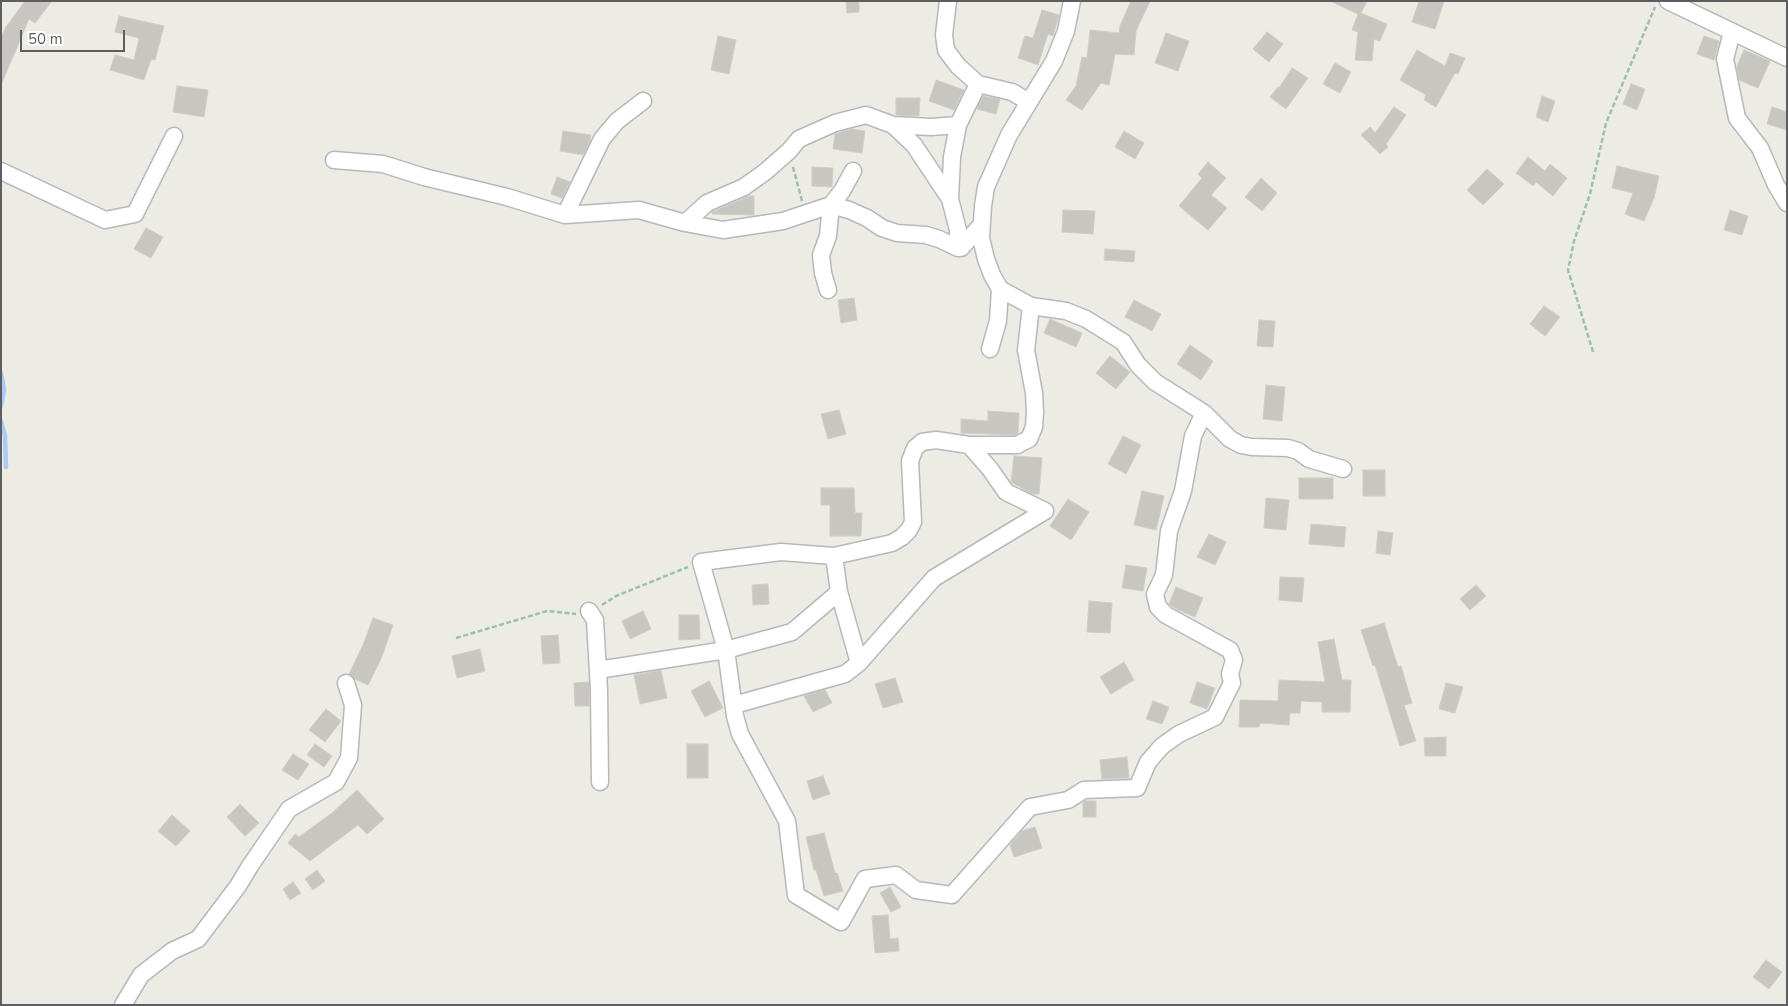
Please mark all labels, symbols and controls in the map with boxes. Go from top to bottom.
scale bar [22,20,128,52]
text: 50 m [28,29,63,49]

